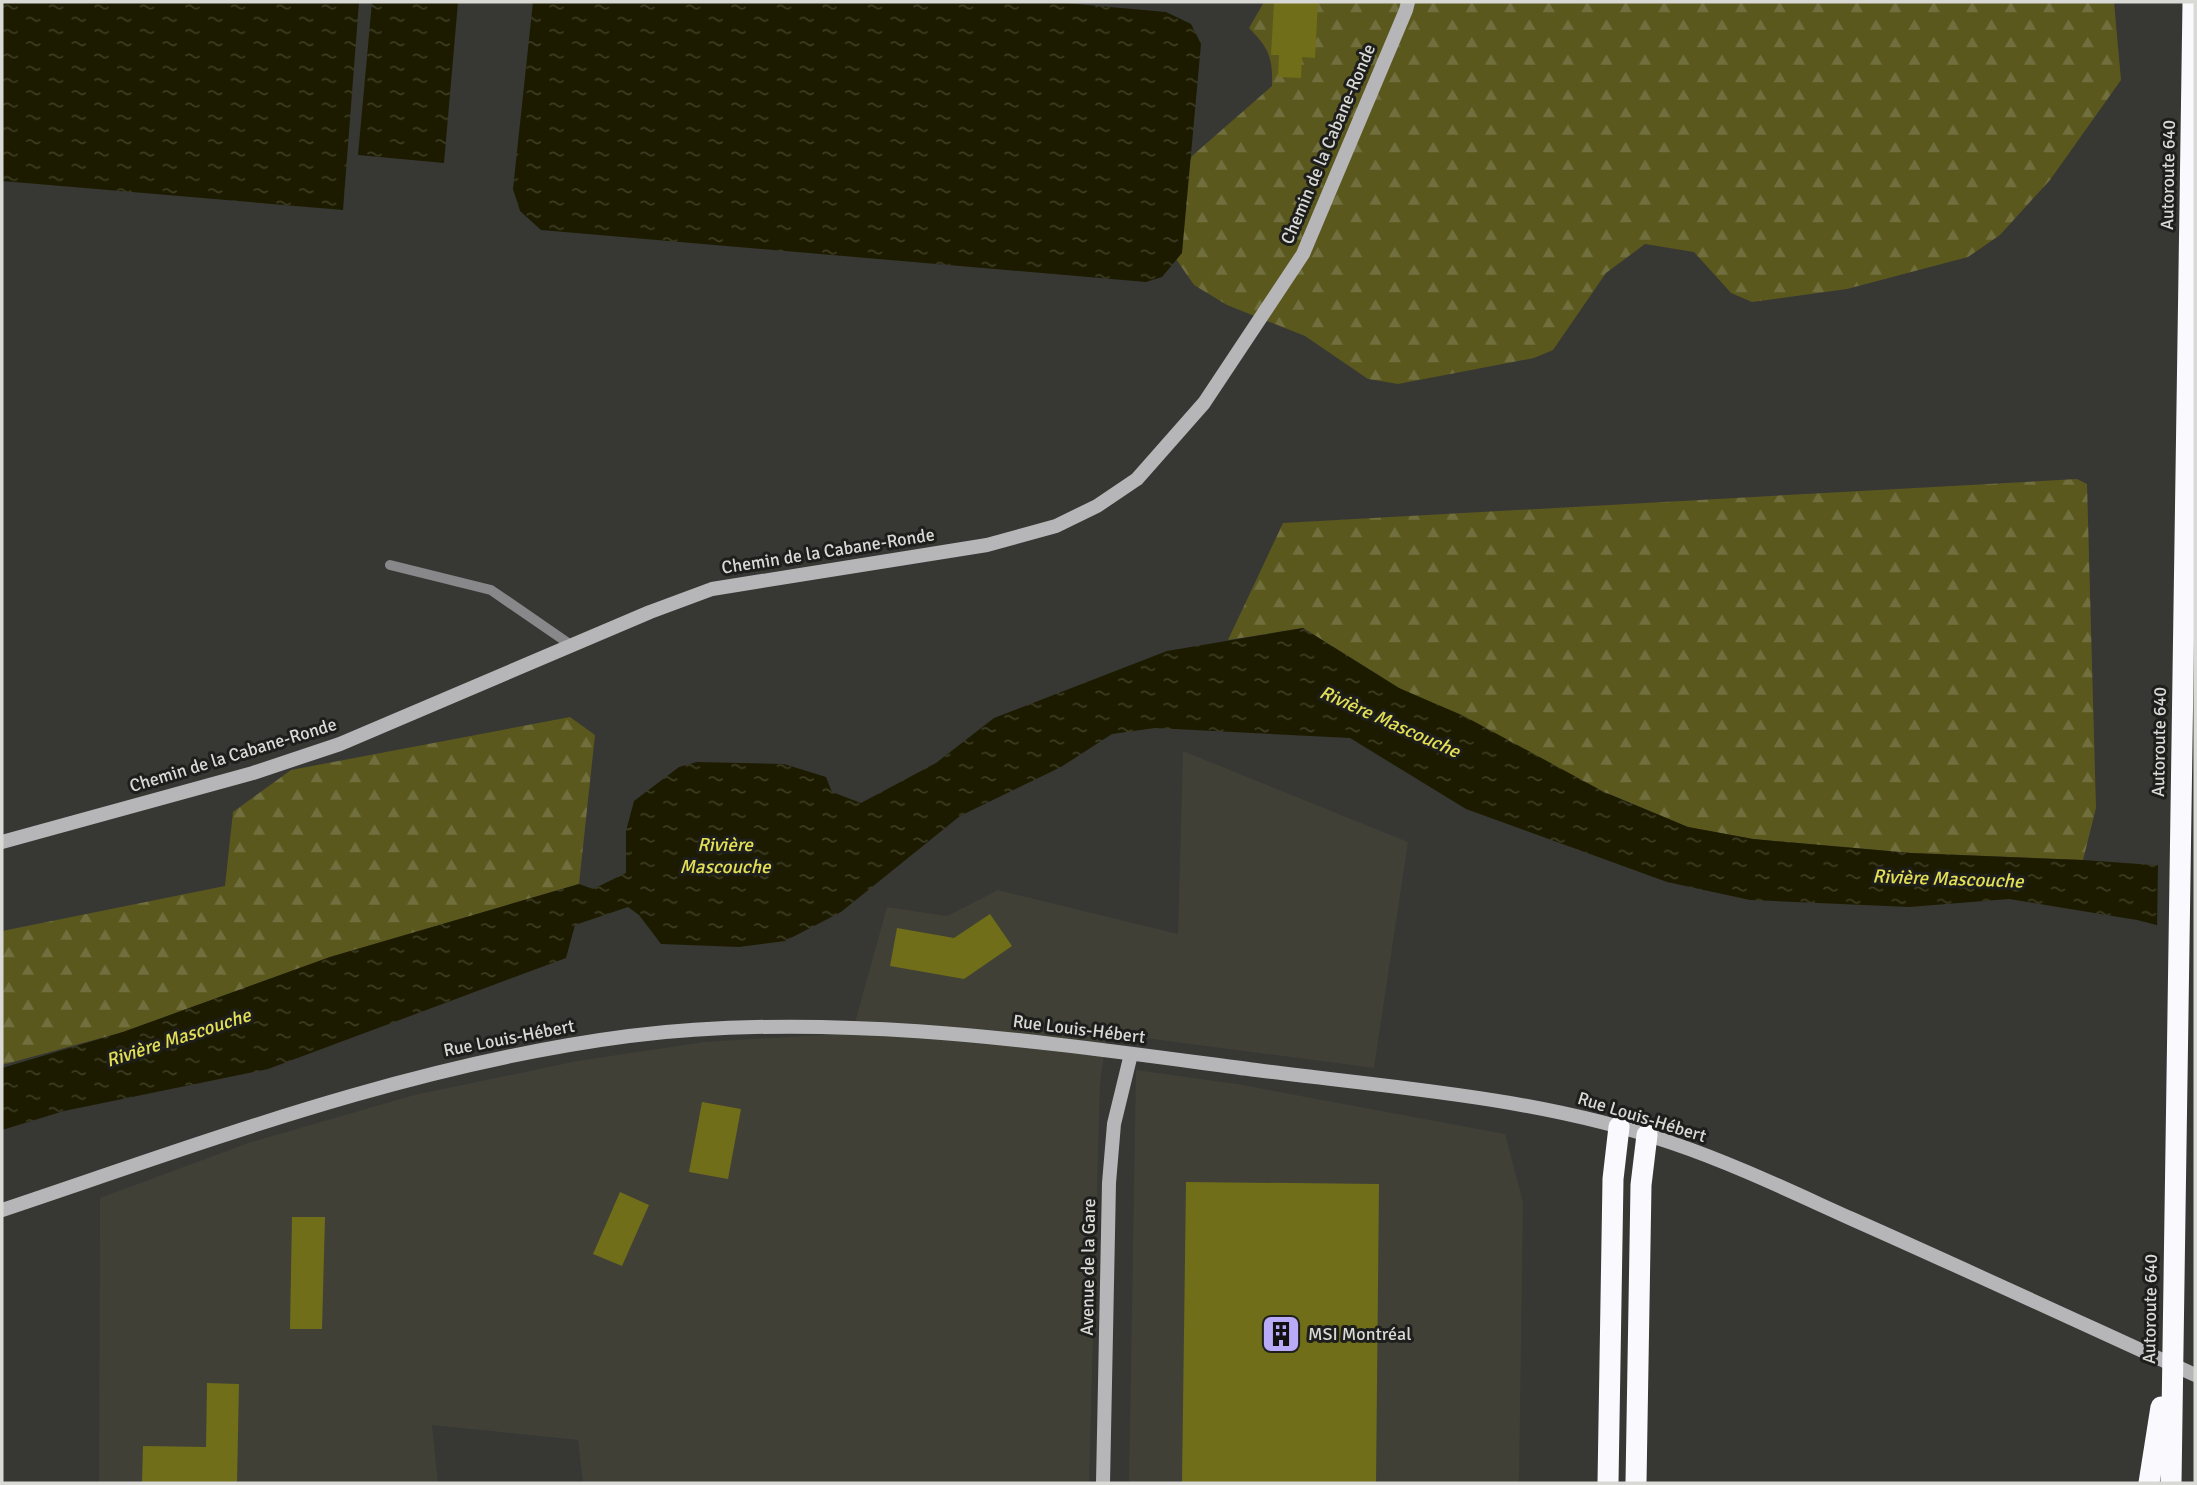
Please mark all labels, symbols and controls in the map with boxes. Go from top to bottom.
street label: Chemin de la Cabane-Ronde [1276,41,1380,247]
street label: Autoroute 640 [2156,120,2180,230]
street label: Chemin de la Cabane-Ronde [720,523,936,579]
water label: Rivière Mascouche [1316,680,1465,764]
street label: Autoroute 640 [2147,687,2171,797]
street label: Chemin de la Cabane-Ronde [127,713,339,797]
water label: Rivière Mascouche [679,833,772,879]
water label: Rivière Mascouche [1872,864,2025,894]
water label: Rivière Mascouche [103,1003,255,1073]
street label: Rue Louis-Hébert [1012,1010,1146,1048]
street label: Rue Louis-Hébert [441,1014,577,1062]
street label: Rue Louis-Hébert [1575,1087,1709,1147]
street label: Avenue de la Gare [1076,1198,1100,1336]
street label: Autoroute 640 [2138,1254,2162,1364]
building icon: MSI Montréal [1260,1313,1302,1355]
place label: MSI Montréal [1308,1323,1412,1345]

